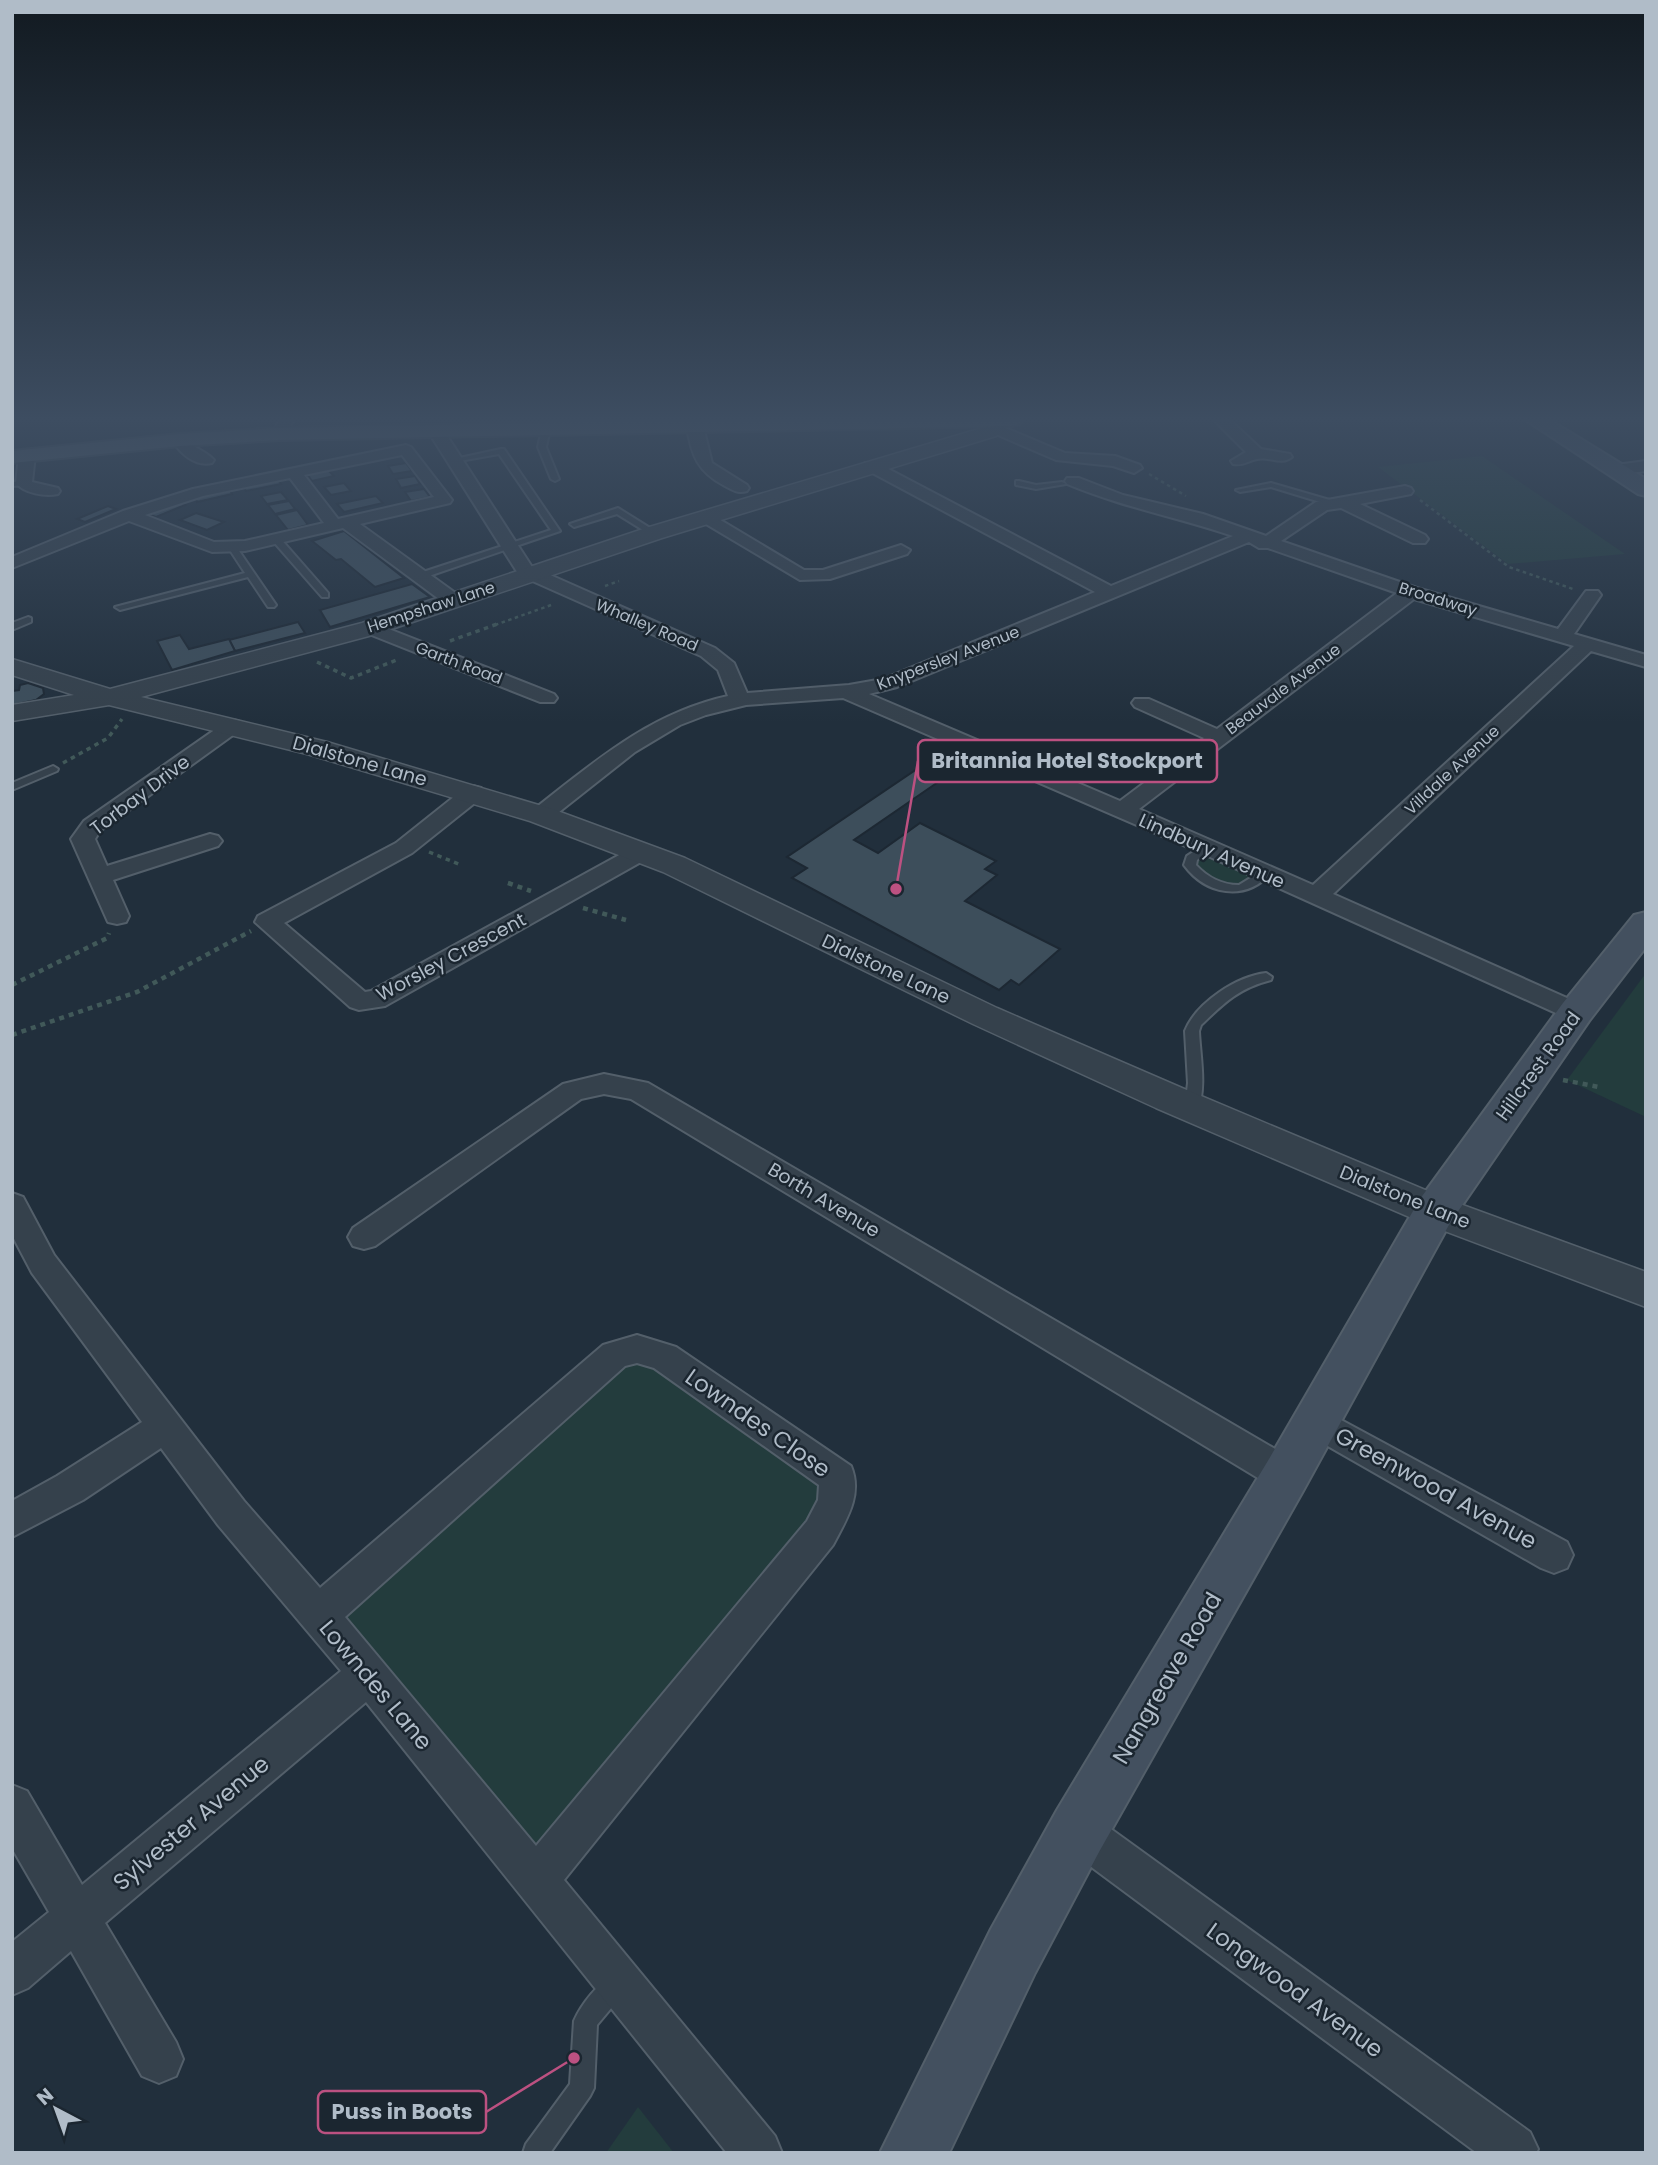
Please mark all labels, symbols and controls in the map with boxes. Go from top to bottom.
street label: Hempshaw Lane [364,575,498,638]
street label: Broadway [1396,576,1480,622]
street label: Whalley Road [592,593,702,657]
street label: Knypersley Avenue [873,620,1023,696]
street label: Garth Road [412,636,506,690]
street label: Beauvale Avenue [1221,638,1345,740]
street label: Villdale Avenue [1399,720,1505,820]
street label: Dialstone Lane [290,729,430,793]
callout: Britannia Hotel Stockport [918,740,1217,782]
text: Britannia Hotel Stockport [931,746,1203,775]
street label: Torbay Drive [85,749,195,841]
street label: Lindbury Avenue [1135,807,1289,895]
street label: Worsley Crescent [371,906,531,1008]
street label: Dialstone Lane [817,927,955,1011]
street label: Hillcrest Road [1489,1006,1587,1126]
street label: Borth Avenue [763,1156,885,1244]
street label: Dialstone Lane [1336,1159,1474,1235]
street label: Lowndes Close [679,1361,837,1485]
street label: Greenwood Avenue [1329,1419,1543,1557]
street label: Nangreave Road [1105,1586,1229,1770]
street label: Lowndes Lane [312,1613,440,1757]
street label: Sylvester Avenue [106,1748,276,1898]
street label: Longwood Avenue [1200,1915,1390,2065]
north arrow [21,2074,91,2144]
text: N [31,2082,59,2111]
callout: Puss in Boots [318,2091,486,2133]
text: Puss in Boots [332,2097,472,2126]

